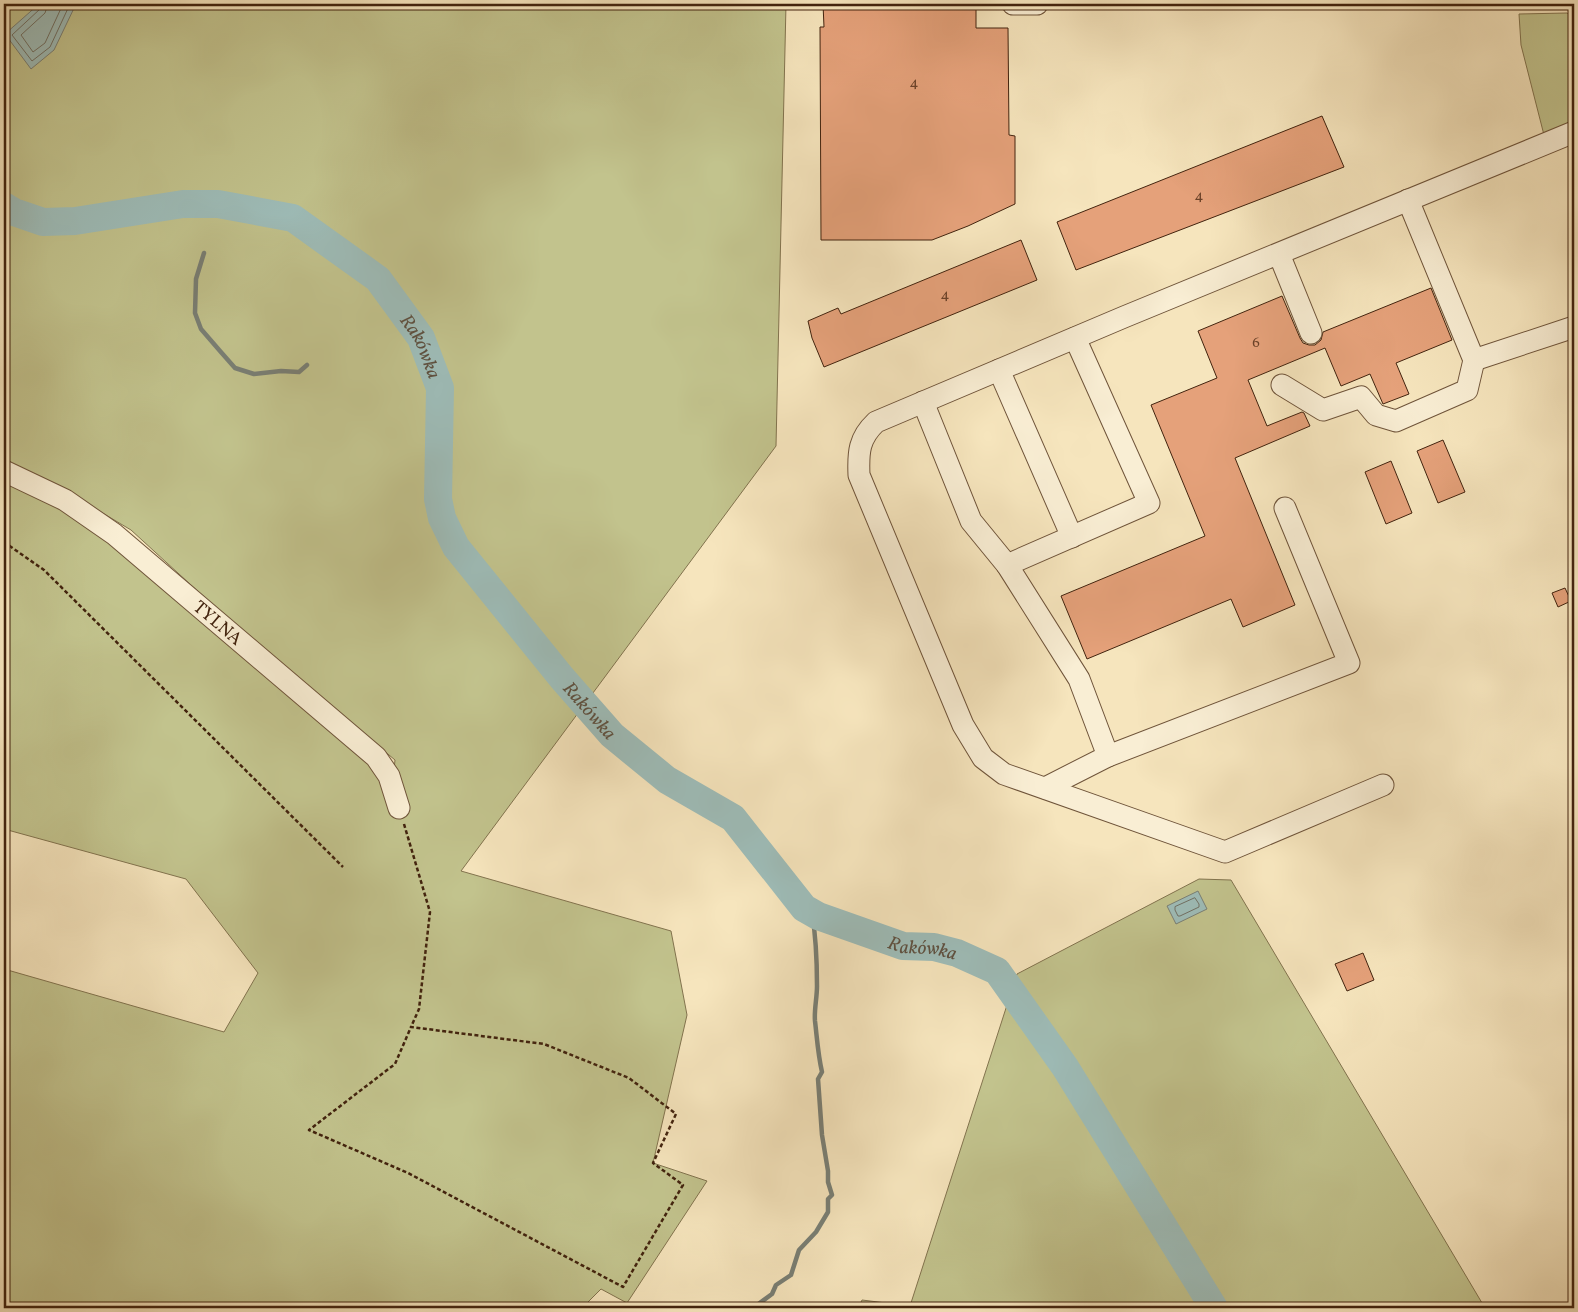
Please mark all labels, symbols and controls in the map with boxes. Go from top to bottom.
house number: 4 [910,73,919,94]
house number: 4 [1195,186,1204,207]
house number: 4 [941,285,950,306]
water label: Rakówka [393,309,446,383]
house number: 6 [1252,333,1260,354]
street label: TYLNA [187,596,248,652]
water label: Rakówka [556,677,621,746]
water label: Rakówka [884,931,960,967]

